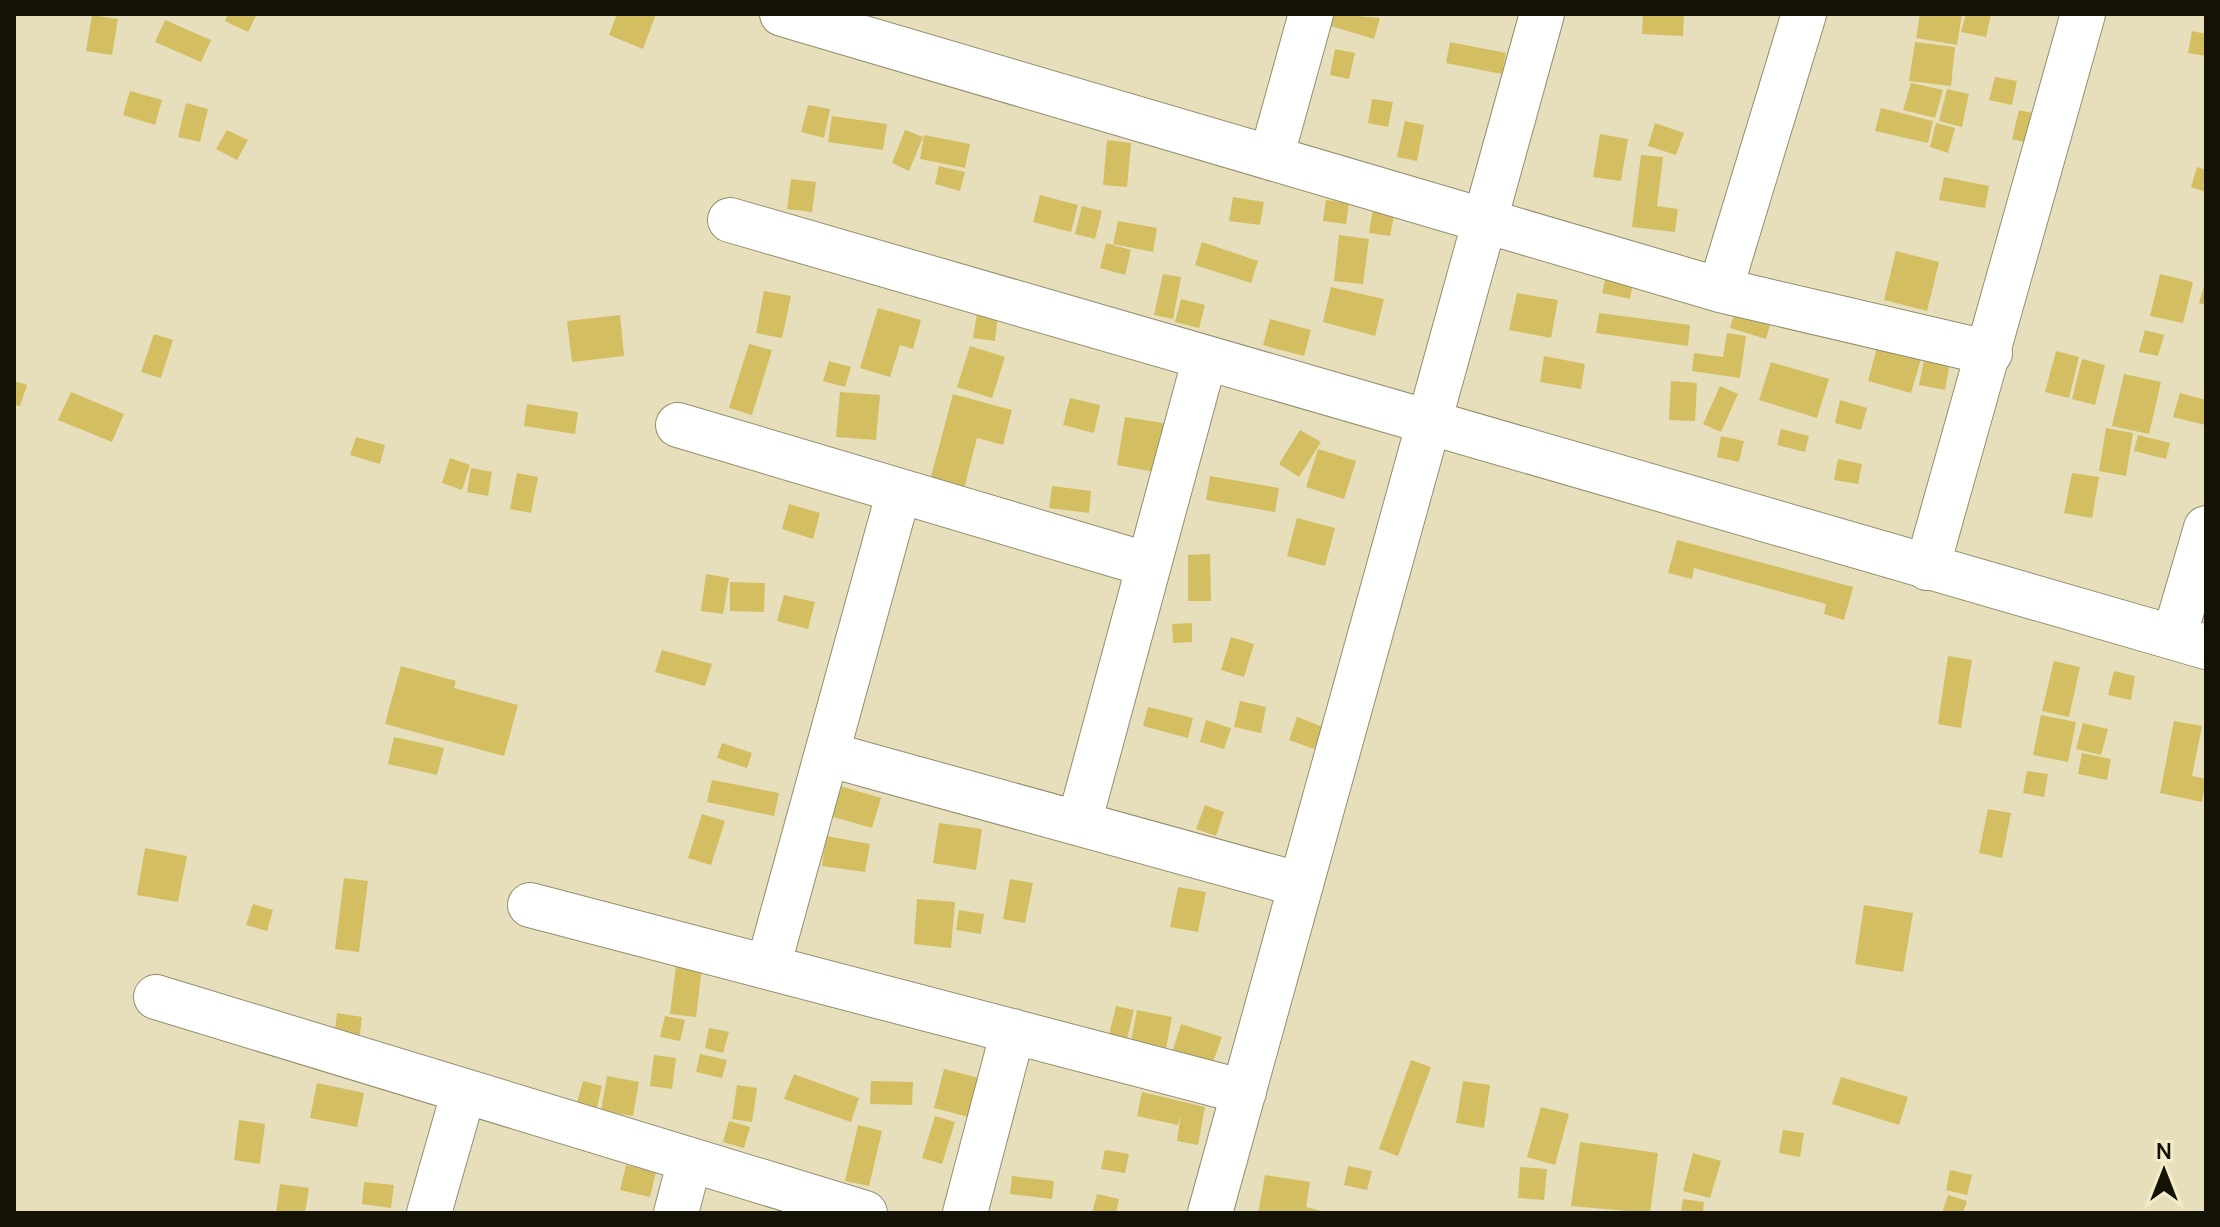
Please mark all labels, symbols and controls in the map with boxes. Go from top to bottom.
north arrow [2124,1131,2204,1211]
text: N [2156,1136,2172,1166]

